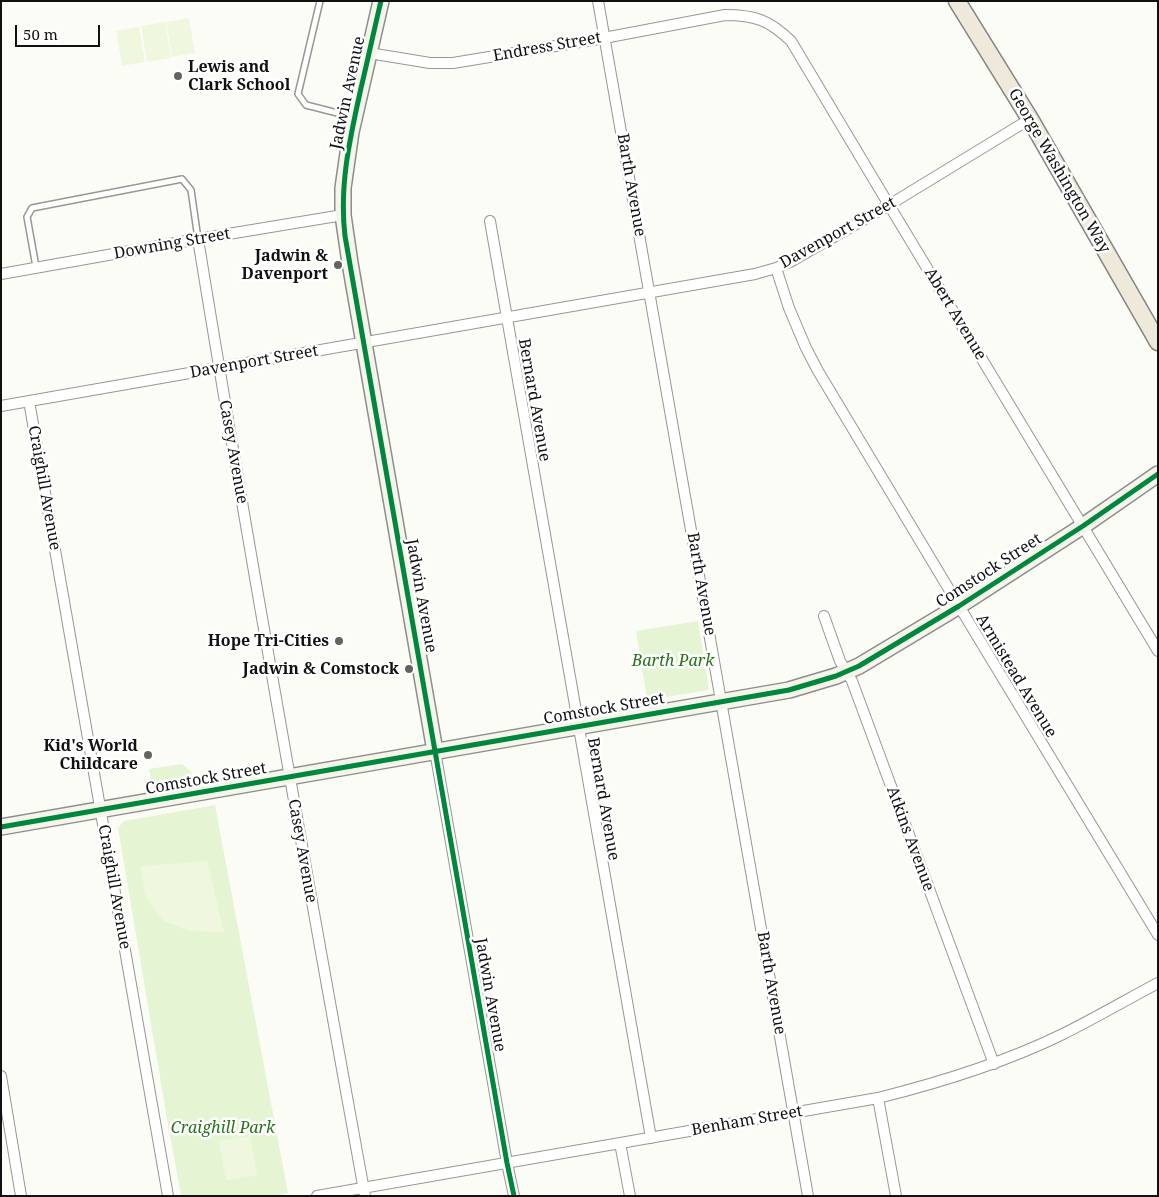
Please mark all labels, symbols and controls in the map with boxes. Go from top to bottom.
scale bar [18,15,102,47]
text: 50 m [23,24,58,44]
street label: Endress Street [491,28,603,66]
street label: Jadwin Avenue [327,35,369,151]
place label: Lewis and Clark School [188,57,290,95]
marker: Lewis and Clark School [172,70,184,82]
street label: George Washington Way [1004,85,1114,257]
street label: Barth Avenue [613,132,649,238]
street label: Davenport Street [777,193,899,273]
street label: Downing Street [112,224,232,264]
place label: Jadwin & Davenport [242,246,328,284]
marker: Jadwin & Davenport [332,259,344,271]
street label: Abert Avenue [920,264,990,364]
street label: Bernard Avenue [514,337,554,463]
street label: Davenport Street [188,341,320,383]
street label: Casey Avenue [214,399,252,505]
street label: Craighill Avenue [24,424,64,552]
street label: Comstock Street [932,530,1046,612]
street label: Barth Avenue [683,531,719,637]
street label: Jadwin Avenue [402,538,440,654]
street label: Armistead Avenue [972,611,1060,741]
place label: Hope Tri-Cities [208,631,329,651]
marker: Hope Tri-Cities [333,635,345,647]
park label: Barth Park [632,651,714,671]
place label: Jadwin & Comstock [243,659,399,679]
marker: Jadwin & Comstock [403,663,415,675]
street label: Comstock Street [542,689,666,729]
place label: Kid's World Childcare [43,736,138,774]
street label: Bernard Avenue [583,736,623,862]
marker: Kid's World Childcare [142,749,154,761]
street label: Comstock Street [144,759,268,799]
street label: Atkins Avenue [882,784,938,894]
street label: Casey Avenue [283,798,321,904]
street label: Craighill Avenue [94,823,134,951]
street label: Barth Avenue [753,930,789,1036]
street label: Jadwin Avenue [471,937,509,1053]
street label: Benham Street [690,1102,804,1140]
park label: Craighill Park [171,1118,275,1138]

